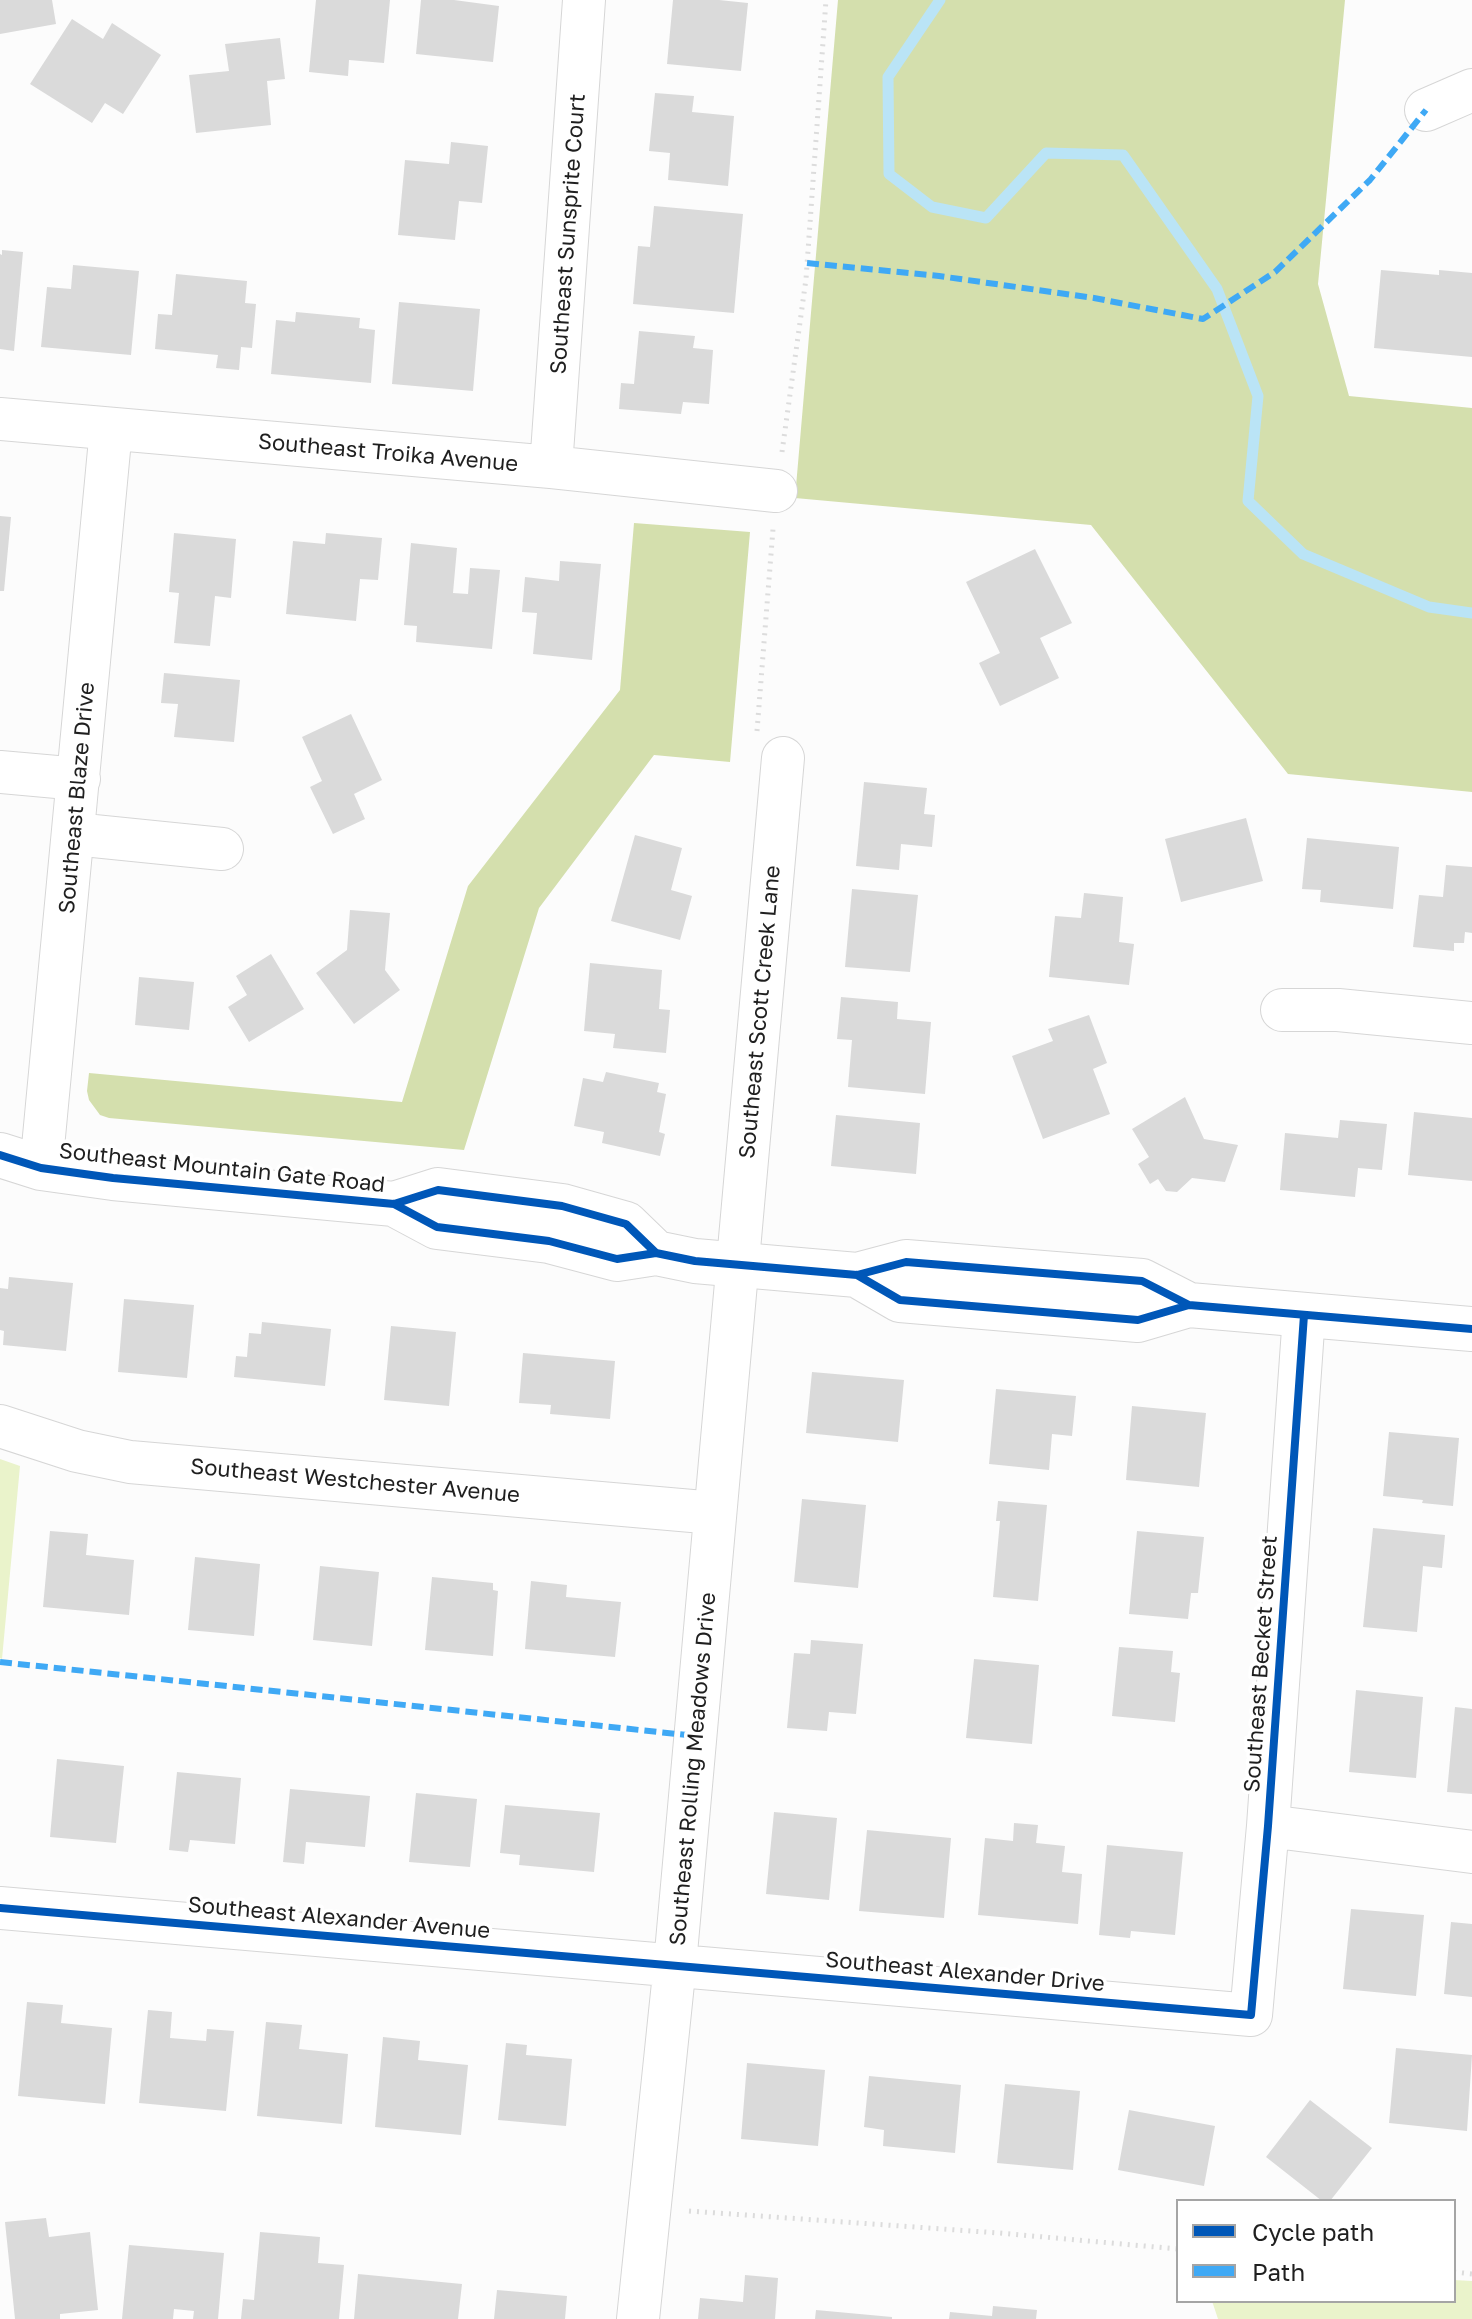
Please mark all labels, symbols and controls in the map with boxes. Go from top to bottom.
street label: Southeast Sunsprite Court [545,93,591,375]
street label: Southeast Troika Avenue [257,428,519,478]
street label: Southeast Blaze Drive [54,681,100,915]
street label: Southeast Scott Creek Lane [734,864,786,1160]
street label: Southeast Mountain Gate Road [58,1138,386,1198]
street label: Southeast Westchester Avenue [189,1453,521,1509]
street label: Southeast Becket Street [1239,1535,1283,1793]
street label: Southeast Rolling Meadows Drive [664,1591,722,1947]
street label: Southeast Alexander Avenue [187,1892,491,1944]
street label: Southeast Alexander Drive [824,1947,1106,1997]
legend [1176,2199,1456,2303]
text: Cycle path [1252,2217,1374,2246]
text: Path [1252,2257,1305,2286]

